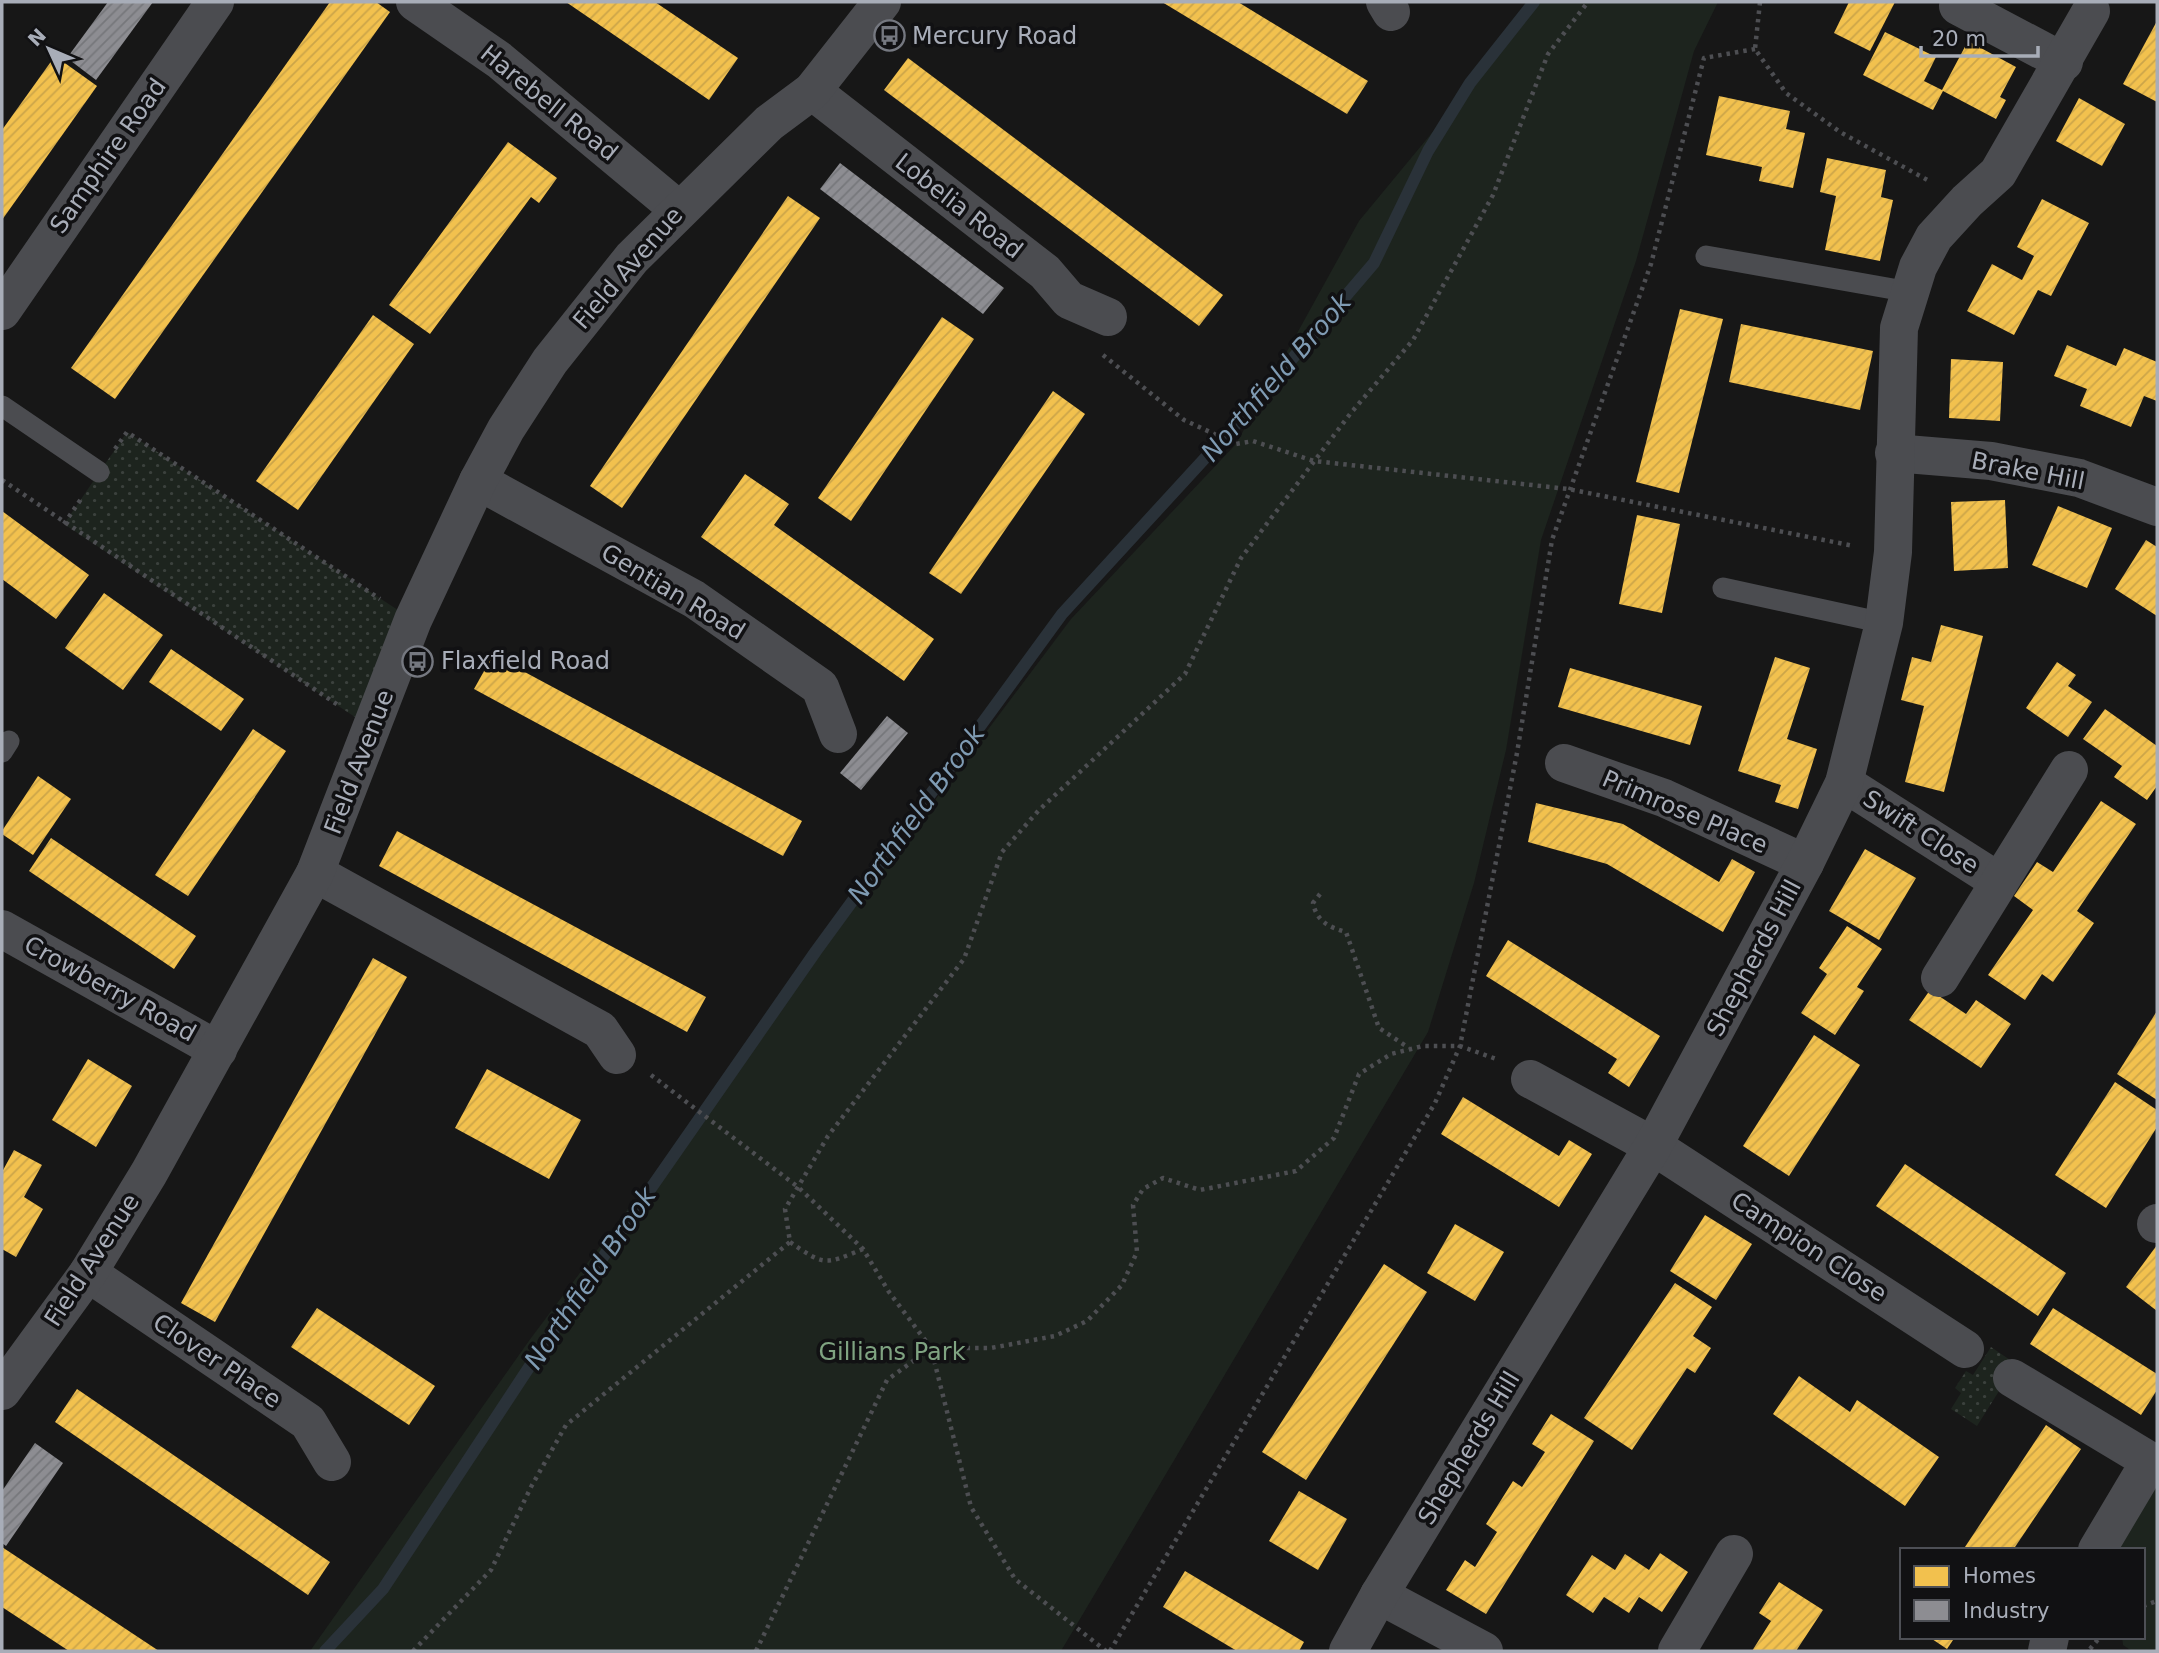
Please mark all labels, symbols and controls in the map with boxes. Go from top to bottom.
north arrow [14,14,84,84]
scale bar [1921,14,2038,58]
bus stop icon: Mercury Road [872,19,906,53]
place label: Mercury Road [912,22,1077,50]
text: N [23,24,50,51]
text: 20 m [1932,27,1986,51]
street label: Harebell Road [475,39,623,167]
street label: Samphire Road [44,73,172,239]
street label: Lobelia Road [890,148,1028,264]
street label: Field Avenue [568,201,688,335]
water label: Northfield Brook [1195,286,1358,467]
street label: Brake Hill [1969,446,2087,496]
street label: Gentian Road [596,538,750,646]
bus stop icon: Flaxfield Road [401,644,435,678]
place label: Flaxfield Road [441,647,610,675]
street label: Field Avenue [319,686,399,838]
water label: Northfield Brook [841,718,991,909]
street label: Primrose Place [1598,765,1772,859]
street label: Swift Close [1858,784,1984,880]
street label: Shepherds Hill [1701,875,1807,1041]
street label: Crowberry Road [19,930,201,1048]
water label: Northfield Brook [518,1181,662,1375]
street label: Campion Close [1726,1186,1892,1308]
street label: Field Avenue [39,1189,145,1331]
street label: Clover Place [148,1308,286,1414]
park label: Gillians Park [818,1338,966,1366]
street label: Shepherds Hill [1412,1367,1526,1529]
legend [1900,1548,2145,1639]
text: Homes [1963,1564,2036,1588]
text: Industry [1963,1599,2049,1623]

